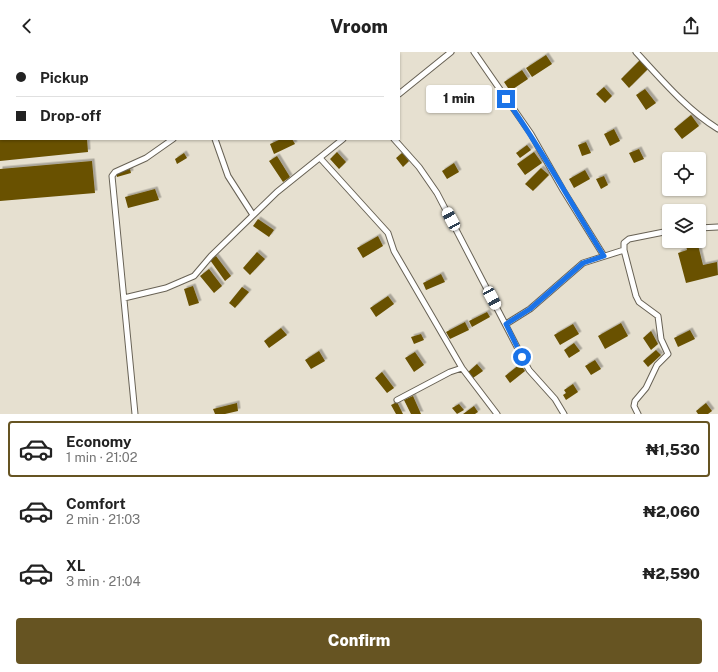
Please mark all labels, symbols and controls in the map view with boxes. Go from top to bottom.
icon: back [16,15,38,37]
icon: share [680,15,702,37]
text: Vroom [330,16,388,37]
text: Pickup [40,69,89,86]
callout: 1 min [426,85,492,113]
route end [497,90,515,108]
text: 1 min [443,91,475,106]
text: Drop-off [40,107,101,124]
map controls [662,152,706,248]
button: locate [662,152,706,196]
button: layers [662,204,706,248]
car [440,206,462,232]
car [481,285,503,311]
route start [513,348,531,366]
icon: car [18,431,54,467]
text: Economy [66,433,131,450]
text: ₦1,530 [646,441,700,458]
text: 1 min · 21:02 [66,450,137,465]
icon: car [18,493,54,529]
text: Comfort [66,495,126,512]
text: ₦2,060 [643,503,700,520]
text: 2 min · 21:03 [66,512,140,527]
icon: car [18,555,54,591]
text: XL [66,557,85,574]
text: ₦2,590 [643,565,700,582]
text: 3 min · 21:04 [66,574,141,589]
button: Confirm [16,618,702,664]

